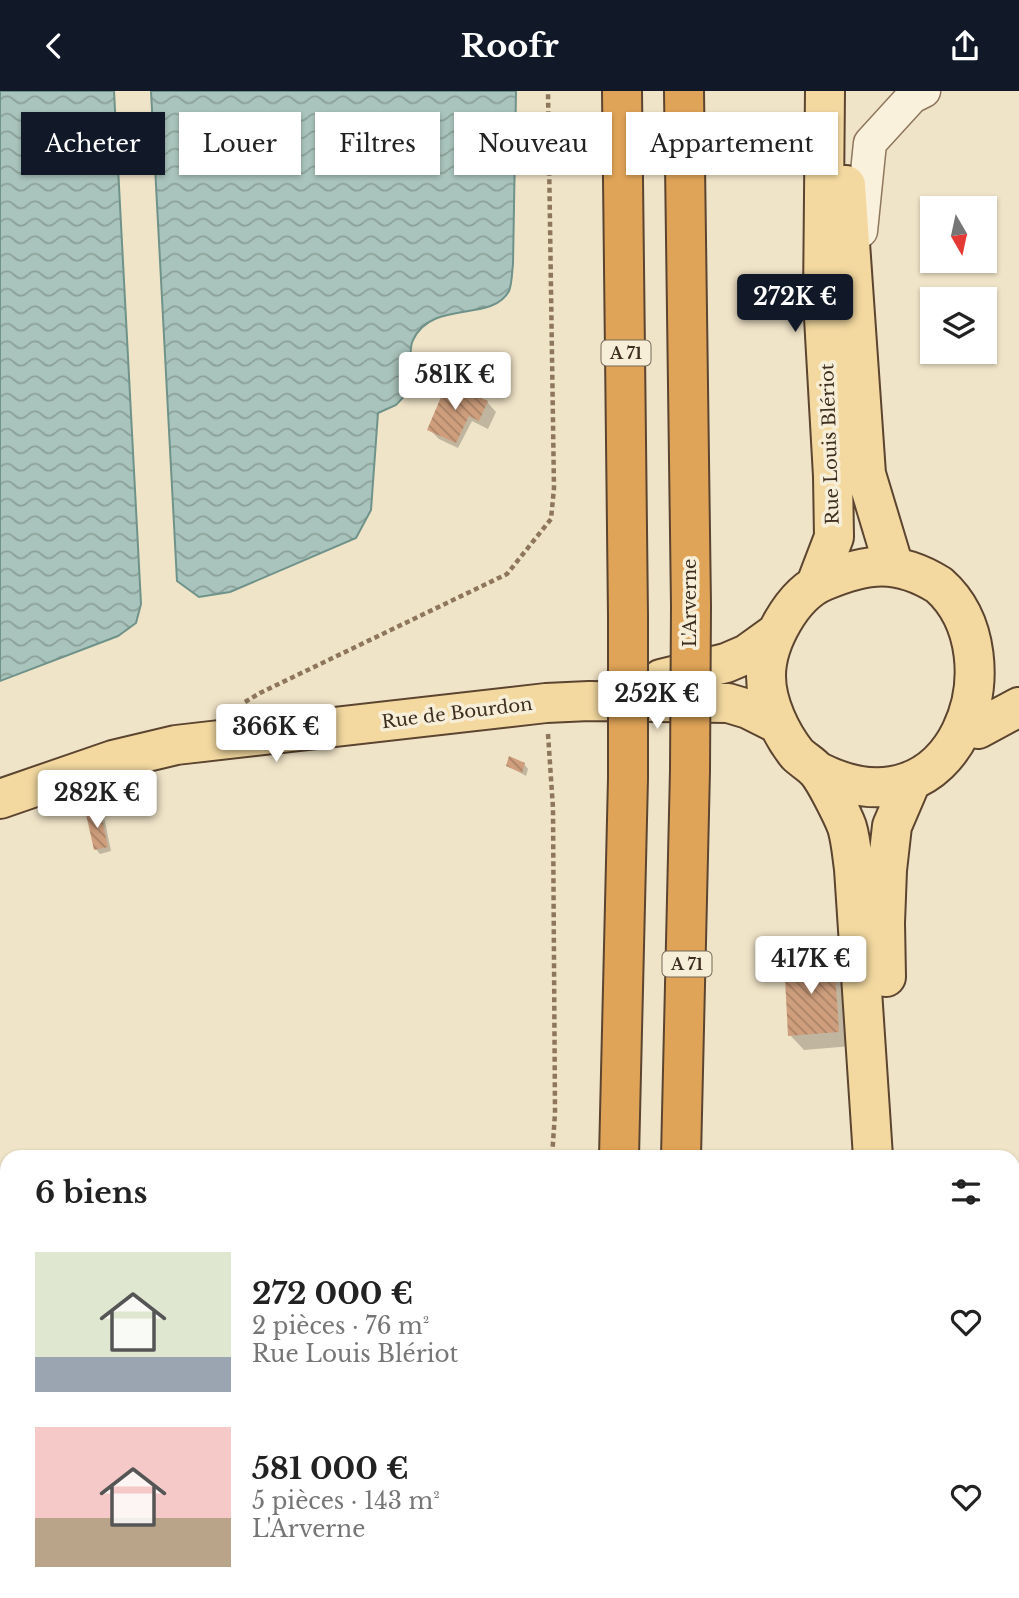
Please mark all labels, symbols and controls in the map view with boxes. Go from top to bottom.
text: Roofr [460,26,559,66]
icon: back [35,27,73,65]
icon: share [946,27,984,65]
chip: Acheter [21,112,165,175]
chip: Louer [179,112,301,175]
chip: Filtres [315,112,440,175]
chip: Nouveau [454,112,612,175]
chip: Appartement [626,112,838,175]
north arrow [920,196,998,273]
map controls [920,196,997,364]
pin: 272K € [738,275,852,334]
text: 272K € [753,283,837,311]
button: layers [920,287,997,364]
road number: A 71 [602,341,650,365]
pin: 581K € [398,353,512,412]
text: 581K € [415,361,495,389]
street label: Rue Louis Blériot [816,363,844,525]
street label: L'Arverne [679,559,701,647]
pin: 252K € [600,671,714,731]
text: 252K € [614,680,700,708]
street label: Rue de Bourdon [380,693,534,733]
pin: 366K € [219,705,333,764]
text: 366K € [232,713,320,741]
pin: 282K € [40,771,154,830]
text: 282K € [54,779,140,807]
pin: 417K € [754,937,868,996]
text: 417K € [771,945,851,973]
road number: A 71 [662,951,712,977]
icon: filters [947,1173,985,1211]
text: 6 biens [35,1174,148,1211]
text: 272 000 € [252,1275,413,1312]
icon: home [91,1280,175,1364]
icon: heart [947,1303,985,1341]
text: 2 pièces · 76 m² [252,1312,429,1340]
text: Rue Louis Blériot [252,1340,458,1368]
text: 581 000 € [252,1450,409,1487]
icon: home [91,1455,175,1539]
icon: heart [947,1478,985,1516]
text: 5 pièces · 143 m² [252,1487,440,1515]
text: L'Arverne [252,1515,365,1543]

